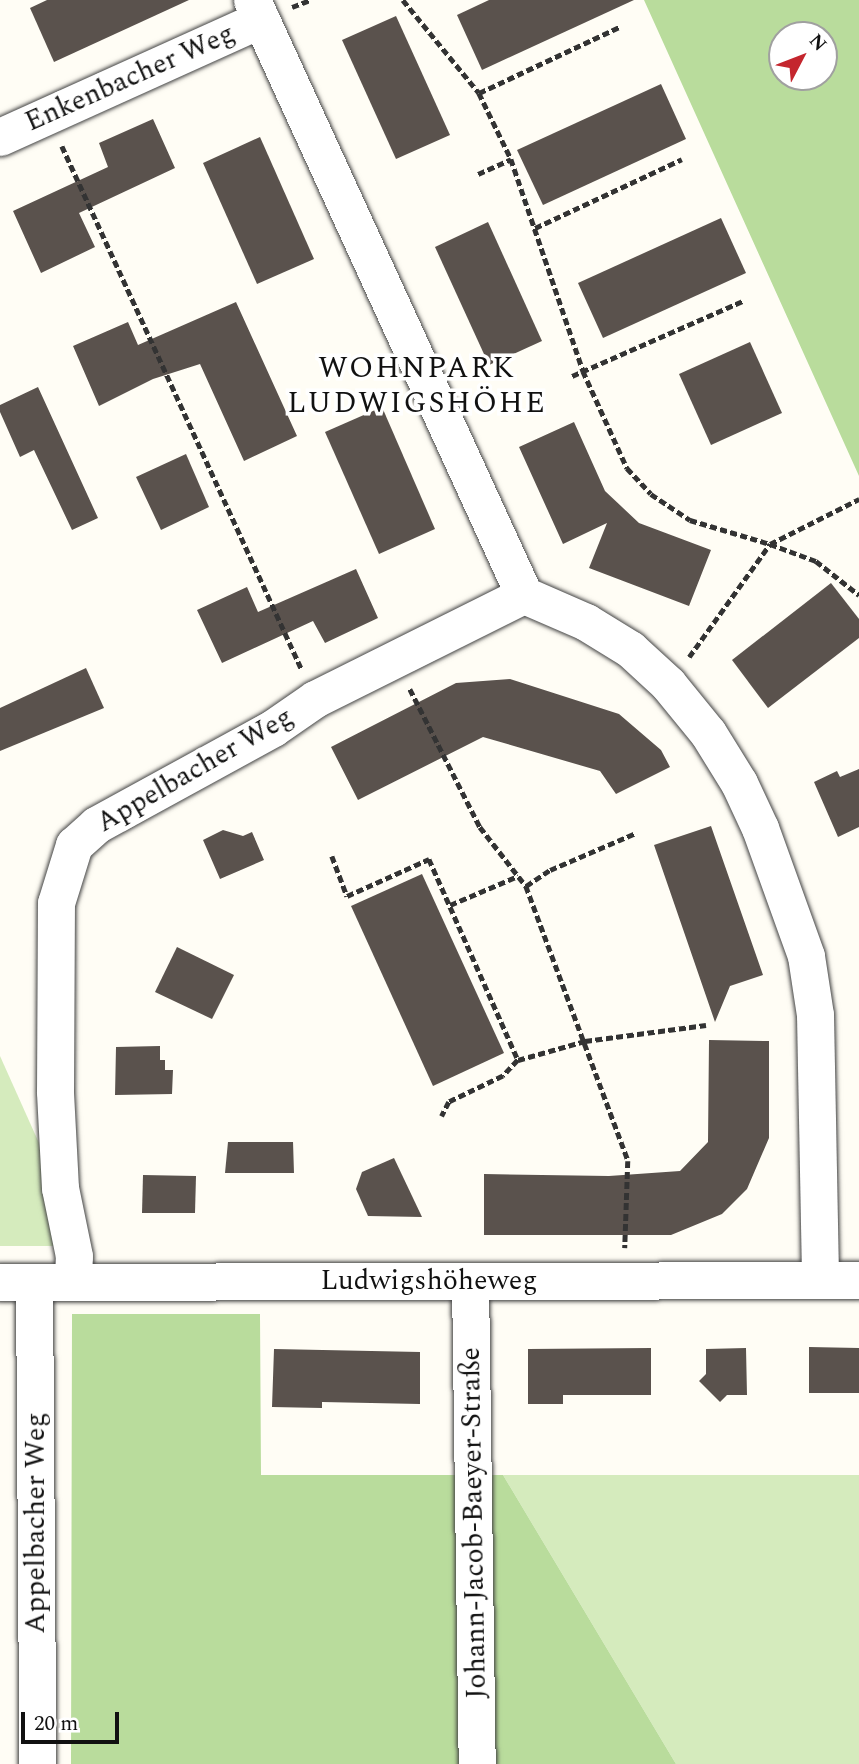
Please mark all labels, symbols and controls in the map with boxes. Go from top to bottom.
street label: Enkenbacher Weg [20,17,240,139]
north arrow [768,21,838,91]
text: N [802,27,833,58]
district label: WOHNPARK LUDWIGSHÖHE [289,350,545,420]
street label: Appelbacher Weg [91,700,299,840]
street label: Ludwigshöheweg [320,1264,538,1298]
street label: Johann-Jacob-Baeyer-Straße [454,1347,494,1699]
street label: Appelbacher Weg [19,1412,53,1634]
scale bar [24,1698,122,1742]
text: 20 m [34,1708,78,1740]

